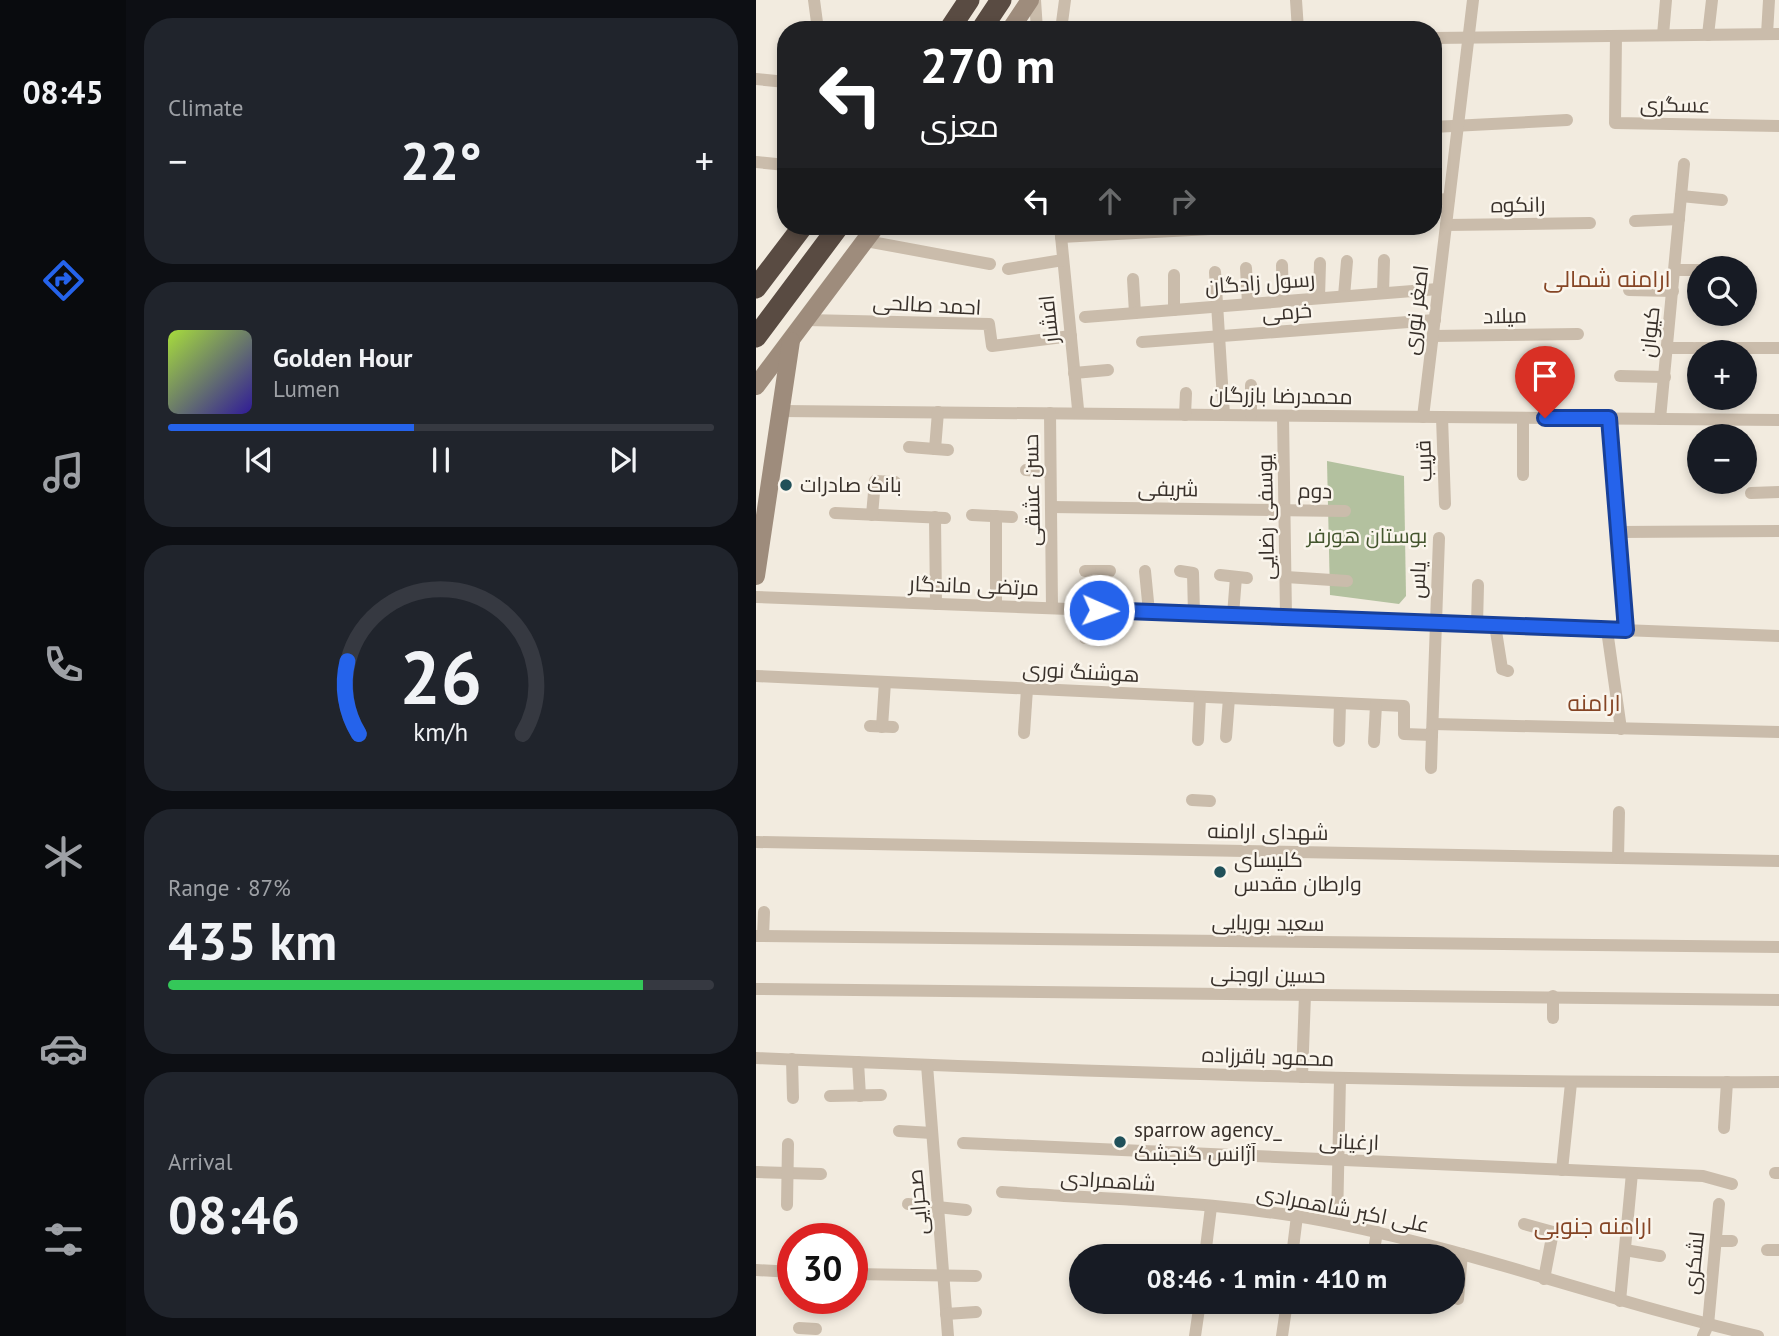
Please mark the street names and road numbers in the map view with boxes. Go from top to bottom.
street label: عسگری [1640,90,1710,119]
street label: رانکوه [1490,191,1546,218]
street label: اصغر نوری [1397,264,1434,356]
street label: رسول زادگان [1204,265,1316,300]
street label: احمد صالحی [872,288,982,321]
street label: افشار [1033,294,1065,345]
street label: خرمی [1261,296,1313,327]
street label: میلاد [1483,302,1527,329]
street label: کیوان [1633,305,1666,359]
street label: محمدرضا بازرگان [1209,381,1353,410]
street label: حسن عشقی [1017,434,1046,546]
street label: قریب [1409,440,1438,482]
street label: یوسفی رضایی [1251,453,1280,580]
street label: شریفی [1137,474,1199,503]
street label: دوم [1297,477,1333,505]
street label: یاس [1403,561,1432,599]
street label: مرتضی ماندگار [908,570,1039,601]
street label: هوشنگ نوری [1022,655,1140,688]
street label: شهدای ارامنه [1207,817,1329,846]
street label: سعید بوریایی [1211,908,1325,937]
street label: حسین اروجنی [1210,960,1326,989]
street label: محمود باقرزاده [1201,1041,1335,1072]
street label: ارغیانی [1318,1127,1380,1156]
street label: شاهمرادی [1060,1164,1157,1197]
street label: صحرایی [901,1168,934,1236]
street label: علی اکبر شاهمرادی [1254,1179,1432,1238]
street label: لشکری [1677,1230,1710,1296]

